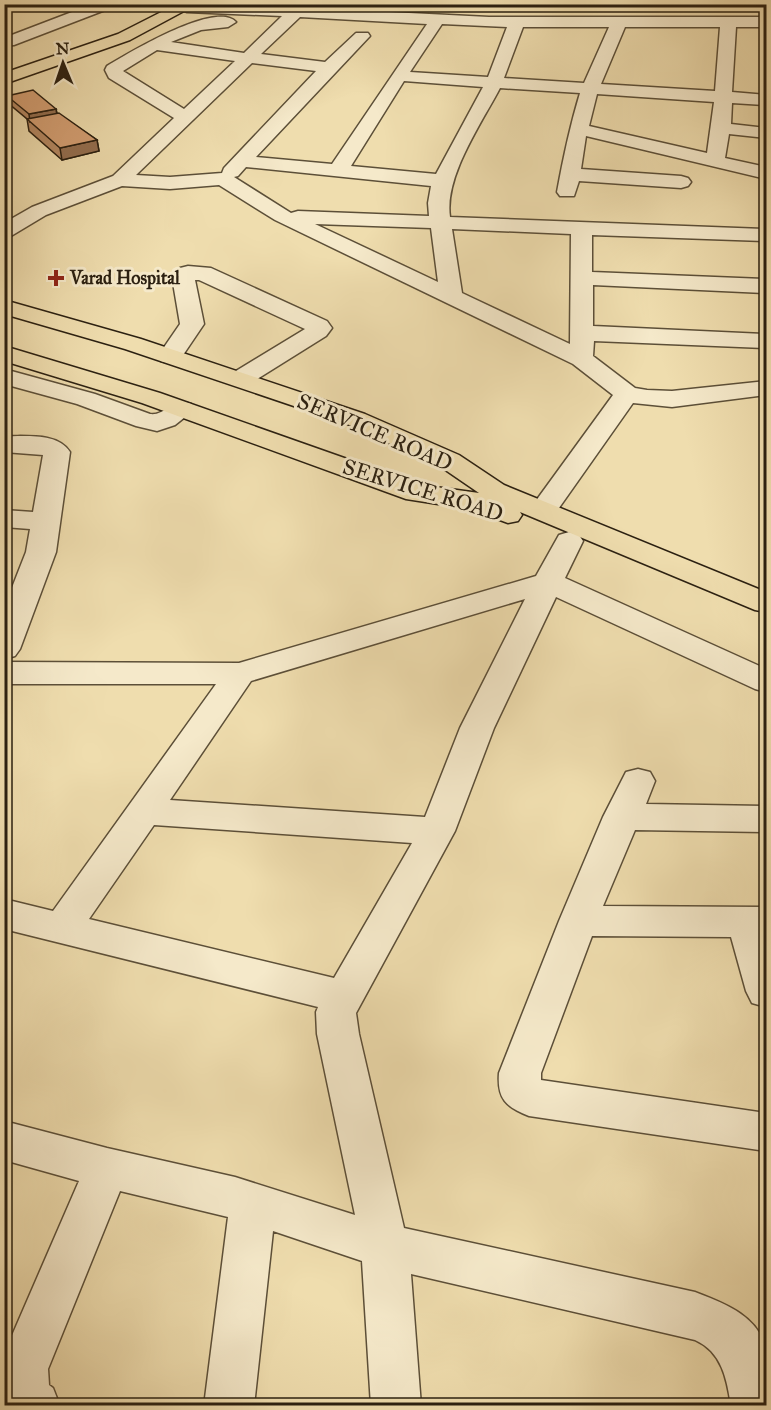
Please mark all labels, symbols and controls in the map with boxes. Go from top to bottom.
north arrow [33,33,93,93]
text: N [55,39,70,58]
place label: Varad Hospital [69,267,181,290]
marker: Varad Hospital [47,269,65,287]
street label: SERVICE ROAD [293,387,457,477]
street label: SERVICE ROAD [340,453,506,527]

